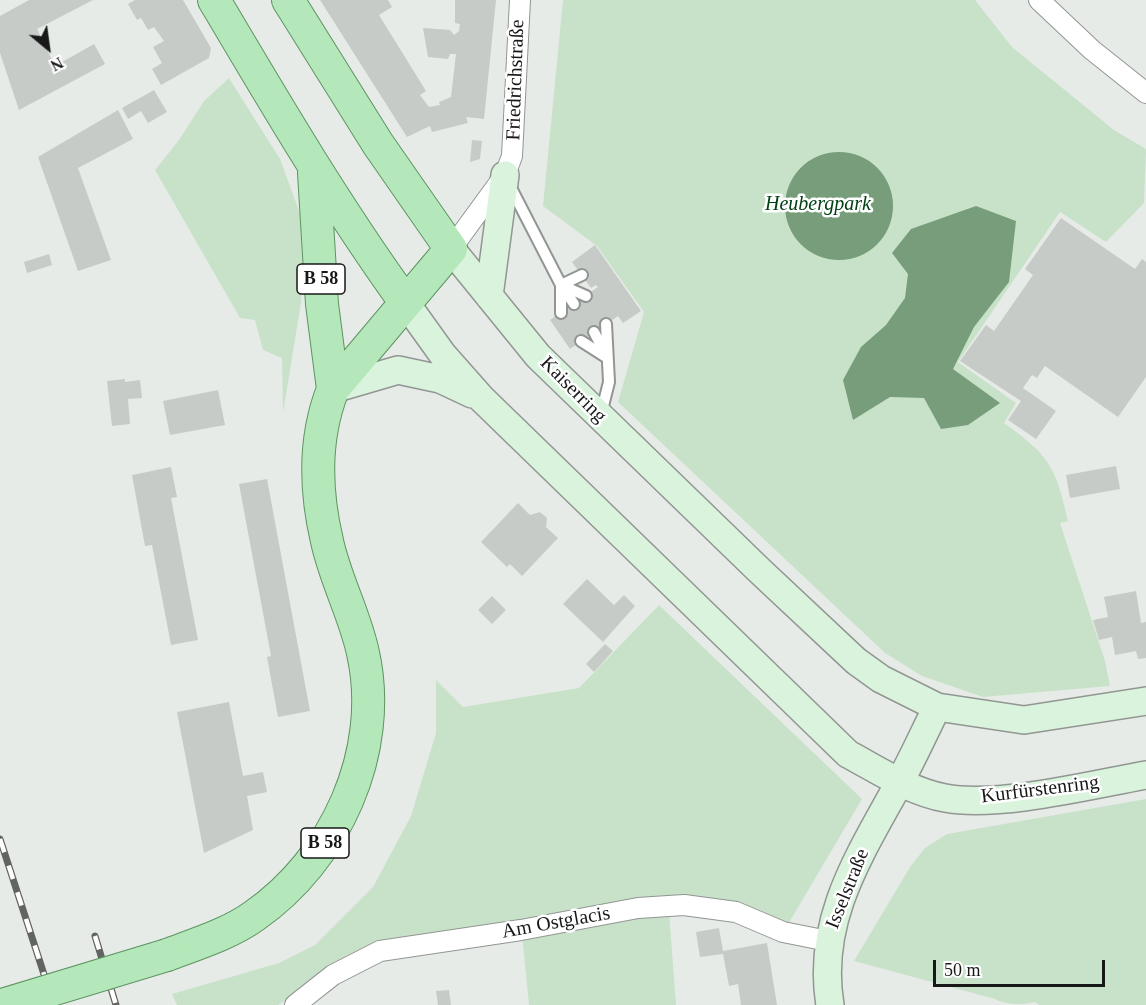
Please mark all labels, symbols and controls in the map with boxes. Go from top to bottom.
north arrow [18,18,78,78]
street label: Friedrichstraße [502,19,530,141]
text: N [48,54,66,74]
park label: Heubergpark [765,193,871,217]
road number: B 58 [297,264,345,294]
street label: Kaiserring [535,352,611,428]
street label: Kurfürstenring [980,771,1100,809]
road number: B 58 [301,828,349,858]
street label: Isselstraße [821,845,875,933]
street label: Am Ostglacis [500,902,612,944]
scale bar [936,948,1108,986]
text: 50 m [944,960,981,980]

